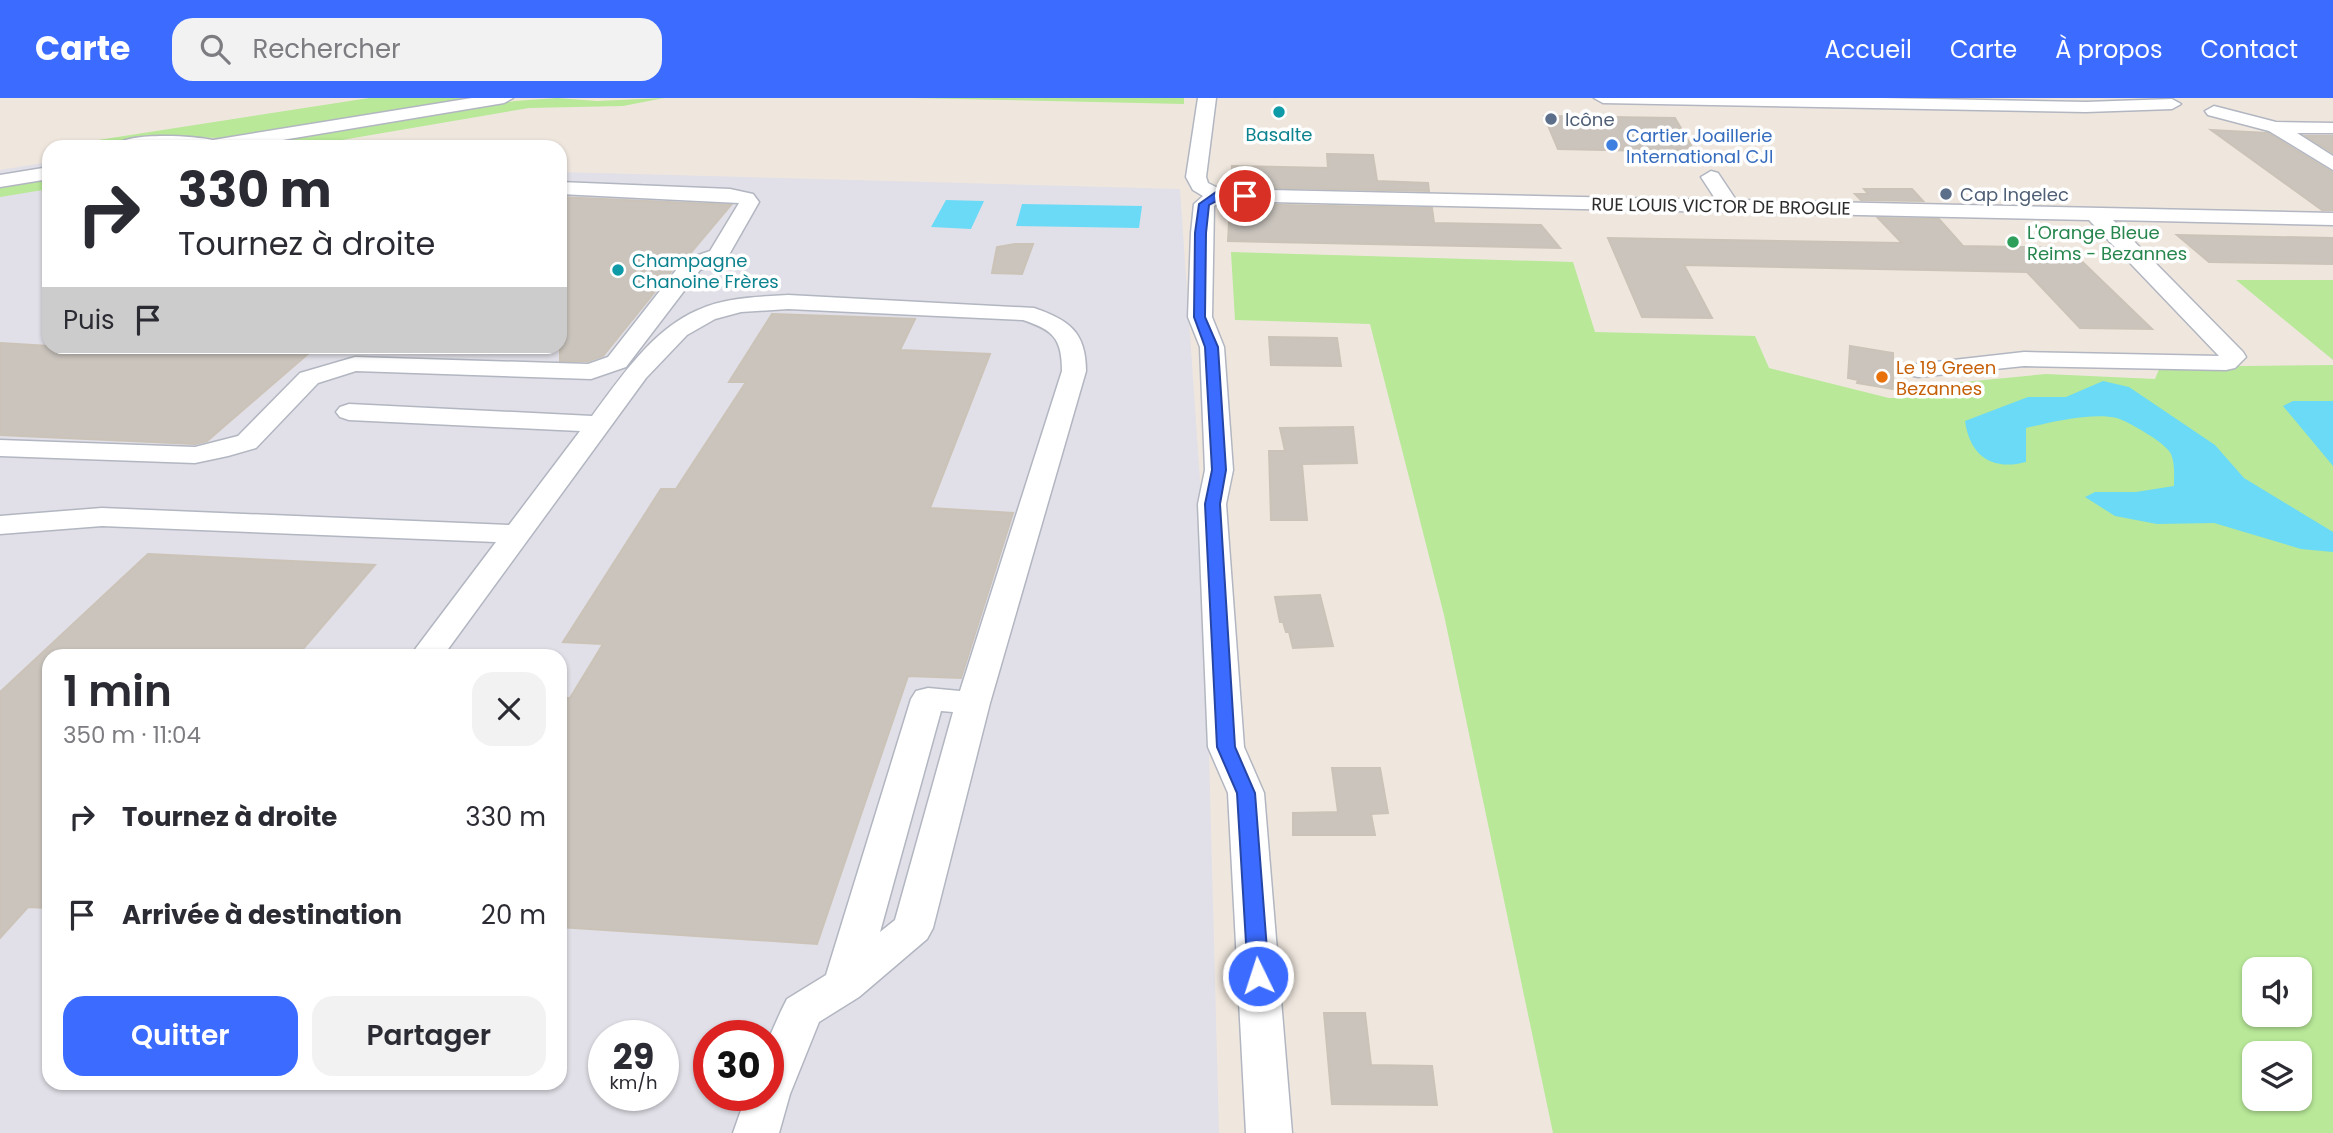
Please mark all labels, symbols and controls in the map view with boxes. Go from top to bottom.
search box [172,18,662,81]
text: Carte [35,25,130,72]
icon: search [196,30,234,68]
text: Rechercher [252,31,401,67]
text: Accueil [1825,33,1912,66]
text: Carte [1950,33,2017,66]
text: À propos [2055,33,2162,66]
text: Contact [2200,33,2298,66]
marker: Basalte [1271,104,1287,120]
place label: Icône [1565,107,1615,132]
marker: Icône [1543,111,1559,127]
place label: Basalte [1246,122,1312,147]
place label: Cartier Joaillerie International CJI [1626,123,1773,169]
marker: Cartier Joaillerie International CJI [1604,137,1620,153]
text: 330 m [178,156,332,224]
pin [1215,166,1275,226]
icon: right [63,168,154,259]
icon: arrive [1226,177,1264,215]
place label: Cap Ingelec [1960,182,2069,207]
marker: Cap Ingelec [1938,186,1954,202]
street label: RUE LOUIS VICTOR DE BROGLIE [1591,191,1851,221]
place label: L'Orange Bleue Reims - Bezannes [2027,220,2187,266]
text: Tournez à droite [178,221,435,266]
marker: L'Orange Bleue Reims - Bezannes [2005,234,2021,250]
place label: Champagne Chanoine Frères [632,248,779,294]
marker: Champagne Chanoine Frères [610,262,626,278]
icon: arrive [129,301,167,339]
text: Puis [63,302,115,338]
place label: Le 19 Green Bezannes [1896,355,1996,401]
marker: Le 19 Green Bezannes [1874,369,1890,385]
text: 1 min [63,662,172,721]
button: close [472,672,546,746]
text: 350 m · 11:04 [63,719,201,751]
icon: right [63,798,101,836]
text: Tournez à droite [122,799,337,835]
text: 330 m [465,799,546,835]
icon: arrive [63,896,101,934]
text: Arrivée à destination [122,897,402,933]
text: 20 m [481,897,546,933]
position arrow [1221,939,1295,1013]
map controls [2242,957,2312,1111]
button: sound [2242,957,2312,1027]
button: Quitter [63,996,298,1076]
button: Partager [312,996,546,1076]
speed limit sign: 30 [693,1020,784,1111]
text: 29 [613,1032,654,1081]
button: layers [2242,1041,2312,1111]
text: km/h [610,1070,657,1095]

